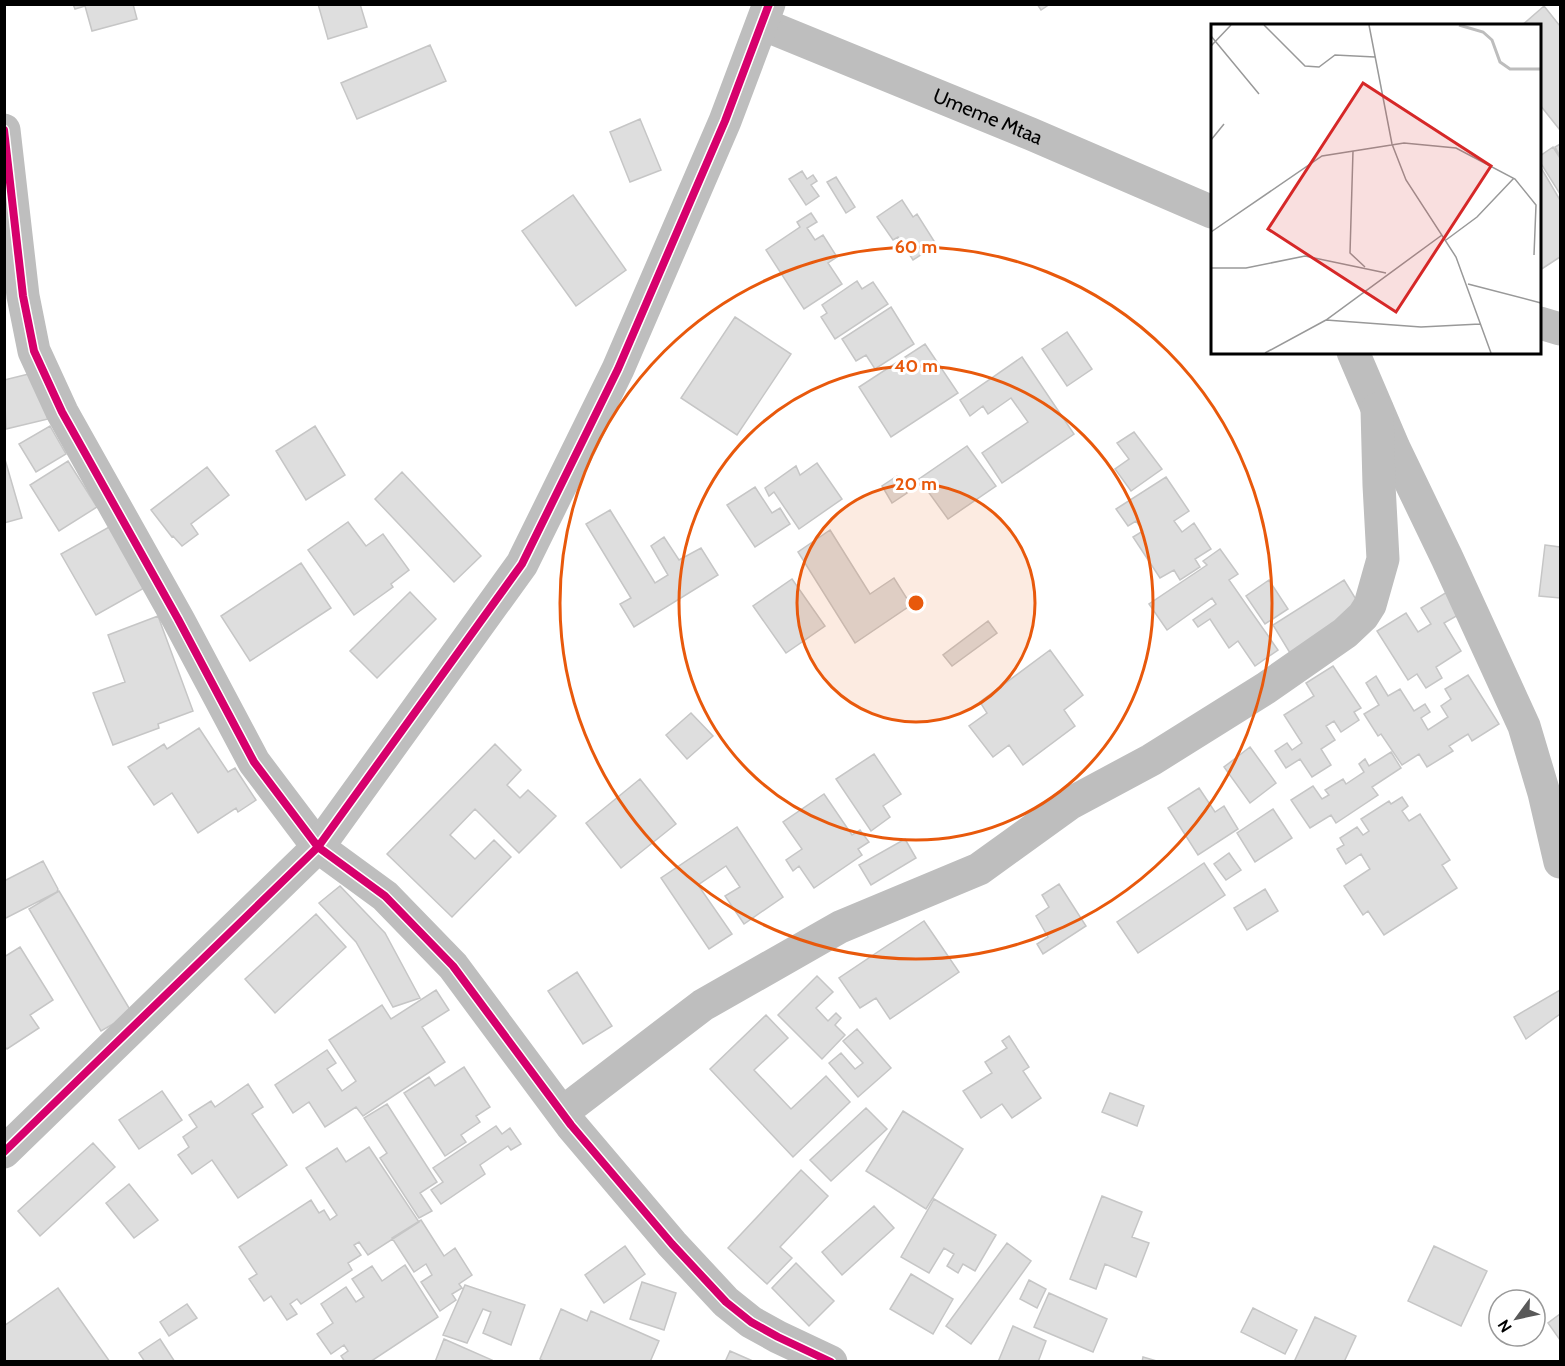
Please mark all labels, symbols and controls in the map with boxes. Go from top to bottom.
inset map [1211,24,1541,354]
street label: Umeme Mtaa [930,83,1047,150]
text: 60 m [895,236,937,258]
text: 40 m [894,355,938,377]
text: 20 m [895,473,937,495]
centre of rings [906,593,926,613]
north arrow [1487,1288,1547,1348]
text: N [1494,1316,1516,1336]

